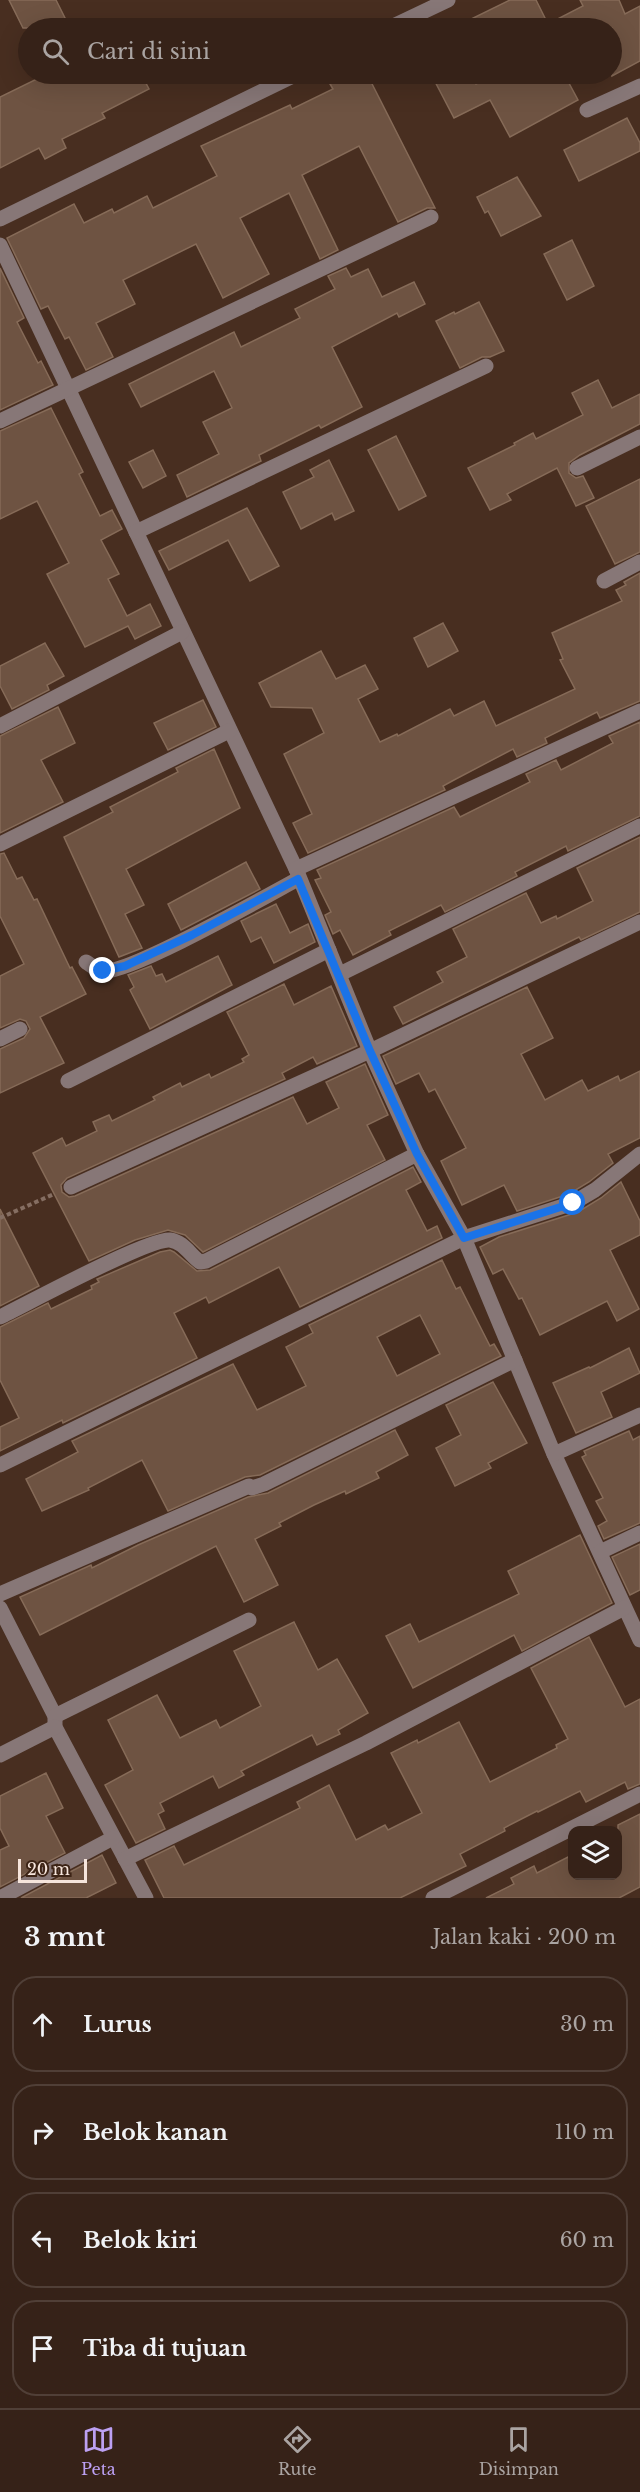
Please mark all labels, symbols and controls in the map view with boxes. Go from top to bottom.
search box [18,18,622,84]
icon: search [39,35,72,68]
text: Cari di sini [87,38,210,65]
route end [89,957,115,983]
route start [559,1189,585,1215]
map controls [568,1826,622,1880]
button: layers [568,1826,622,1880]
scale bar [18,1856,87,1884]
text: 20 m [27,1859,70,1879]
text: 3 mnt [24,1921,105,1953]
text: Jalan kaki · 200 m [433,1925,616,1949]
icon: ahead [26,2008,59,2041]
text: Lurus [83,2011,152,2038]
text: 30 m [560,2012,614,2036]
icon: right [26,2116,59,2149]
text: Belok kanan [83,2119,228,2146]
text: 110 m [555,2120,614,2144]
icon: left [26,2224,59,2257]
text: Belok kiri [83,2227,197,2254]
text: 60 m [560,2228,614,2252]
icon: arrive [26,2332,59,2365]
text: Tiba di tujuan [83,2335,247,2362]
tab: Peta [81,2423,116,2479]
tab: Rute [278,2423,316,2479]
tab: Disimpan [479,2423,559,2479]

